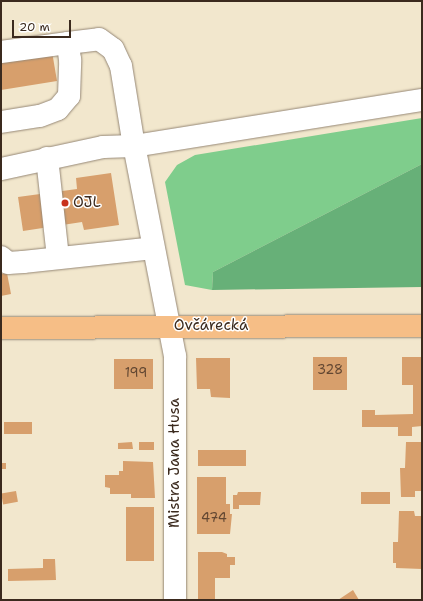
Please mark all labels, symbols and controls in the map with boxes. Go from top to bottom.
scale bar [14,12,73,38]
text: 20 m [19,19,50,35]
place label: OJL [73,194,101,212]
marker: OJL [60,198,70,208]
street label: Ovčárecká [174,317,248,335]
house number: 328 [317,362,343,378]
house number: 199 [125,365,147,381]
street label: Mistra Jana Husa [166,398,184,528]
house number: 474 [201,510,227,526]

